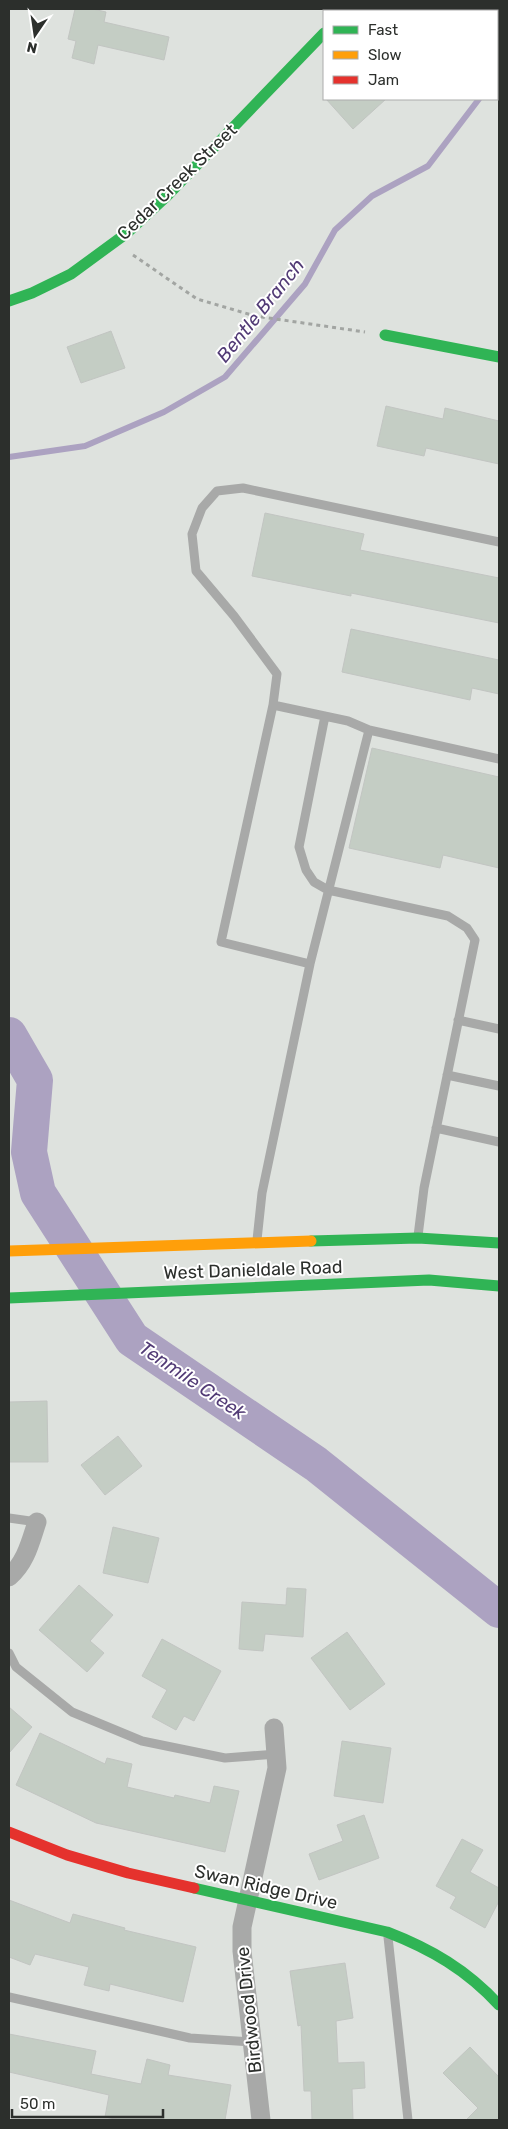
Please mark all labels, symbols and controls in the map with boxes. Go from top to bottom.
north arrow [10,10,60,60]
legend [323,10,498,100]
text: Fast [368,21,398,39]
text: N [25,38,39,57]
text: Slow [368,46,401,64]
text: Jam [368,71,399,89]
street label: Cedar Creek Street [113,119,241,245]
water label: Bentle Branch [212,254,309,367]
street label: West Danieldale Road [163,1256,343,1284]
water label: Tenmile Creek [135,1336,251,1425]
street label: Swan Ridge Drive [192,1860,340,1914]
street label: Birdwood Drive [231,1946,267,2074]
scale bar [12,2086,164,2118]
text: 50 m [20,2095,55,2113]

